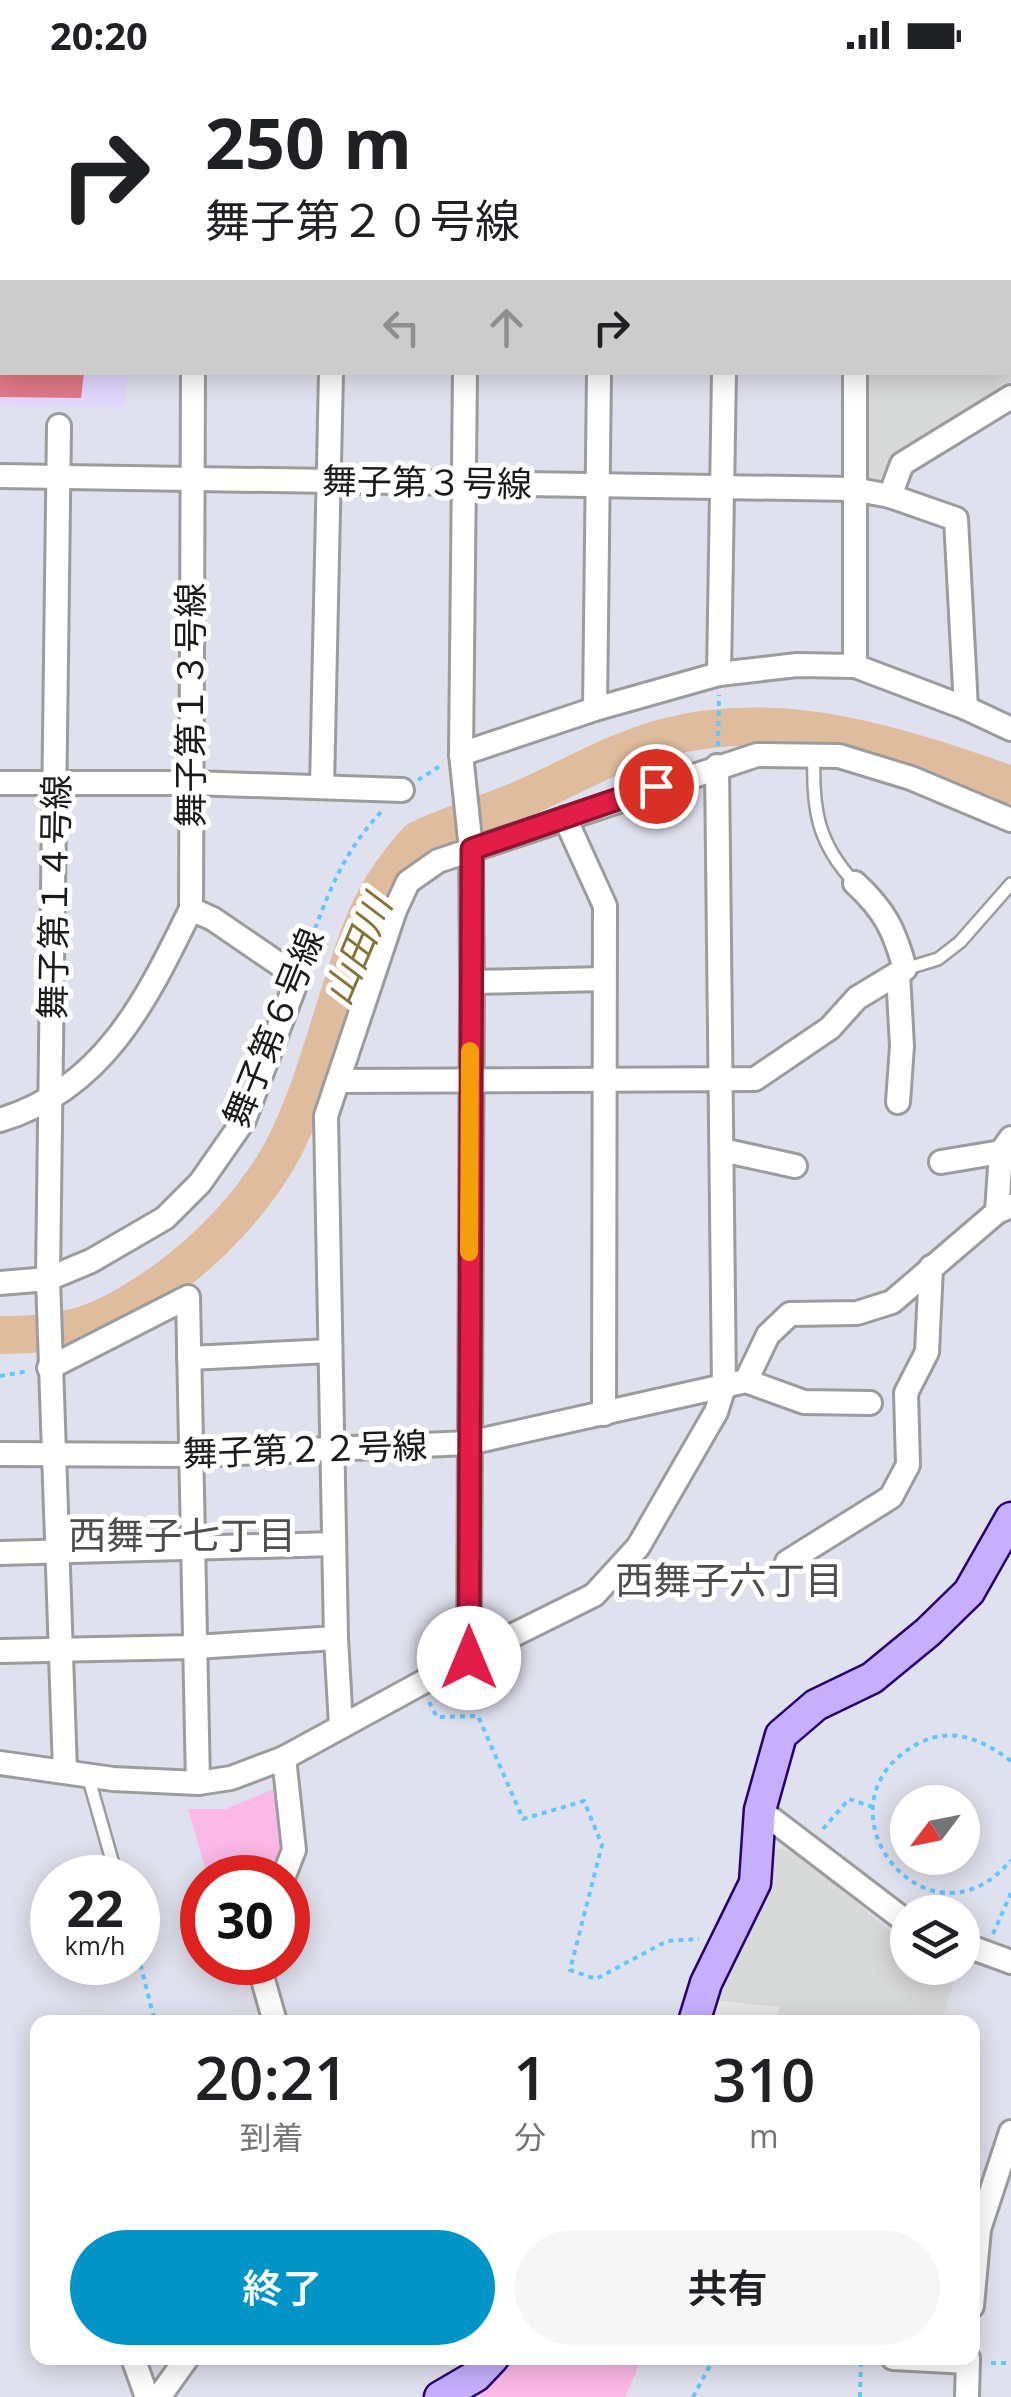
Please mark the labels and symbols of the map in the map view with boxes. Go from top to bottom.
street label: 舞子第３号線 [322,456,532,507]
street label: 舞子第１３号線 [166,582,213,828]
pin [614,744,699,829]
street label: 舞子第１４号線 [28,774,79,1020]
water label: 山田川 [310,883,404,1012]
street label: 舞子第６号線 [211,921,334,1134]
street label: 舞子第２２号線 [182,1421,428,1476]
district label: 西舞子七丁目 [68,1508,296,1560]
district label: 西舞子六丁目 [615,1553,843,1605]
position arrow [417,1606,521,1710]
north arrow [890,1785,980,1875]
speed limit sign: 30 [180,1855,310,1985]

